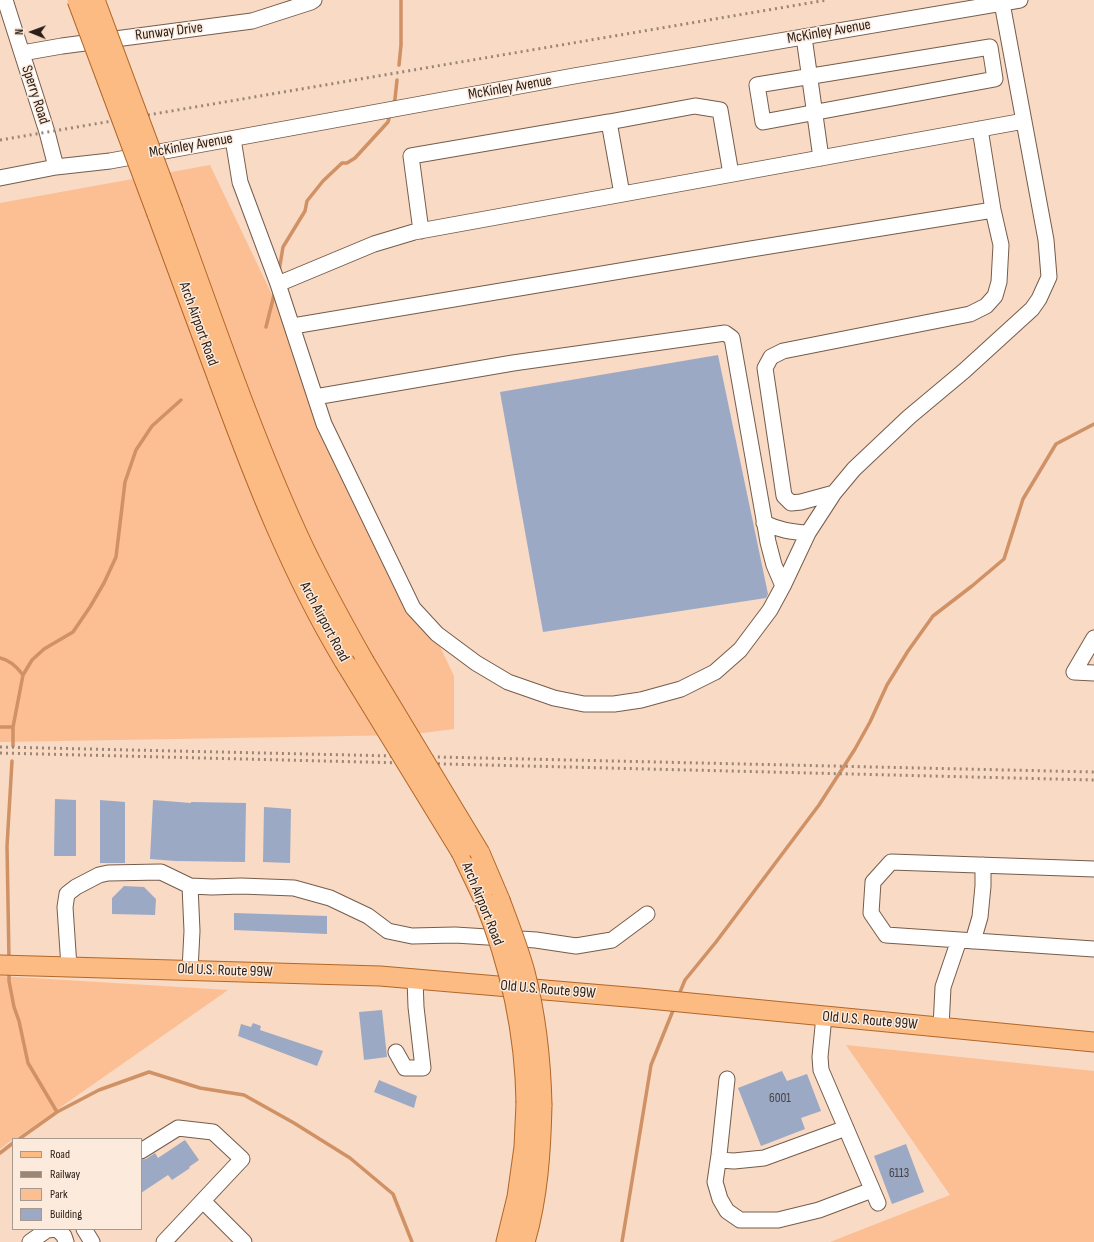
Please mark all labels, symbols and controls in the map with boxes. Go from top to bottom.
north arrow [12,12,52,52]
street label: McKinley Avenue [786,16,872,48]
street label: Runway Drive [134,19,204,45]
text: N [13,29,26,35]
street label: Sperry Road [17,63,53,127]
street label: McKinley Avenue [467,72,553,104]
street label: McKinley Avenue [148,130,234,162]
street label: Arch Airport Road [175,280,221,368]
street label: Arch Airport Road [295,579,353,665]
street label: Arch Airport Road [457,860,507,948]
street label: Old U.S. Route 99W [177,960,273,982]
street label: Old U.S. Route 99W [500,977,596,1003]
street label: Old U.S. Route 99W [822,1008,918,1034]
house number: 6001 [769,1091,791,1107]
legend [12,1138,142,1230]
text: Road [50,1147,70,1162]
house number: 6113 [889,1166,909,1182]
text: Railway [50,1167,80,1182]
text: Park [50,1187,68,1202]
text: Building [50,1207,82,1222]

